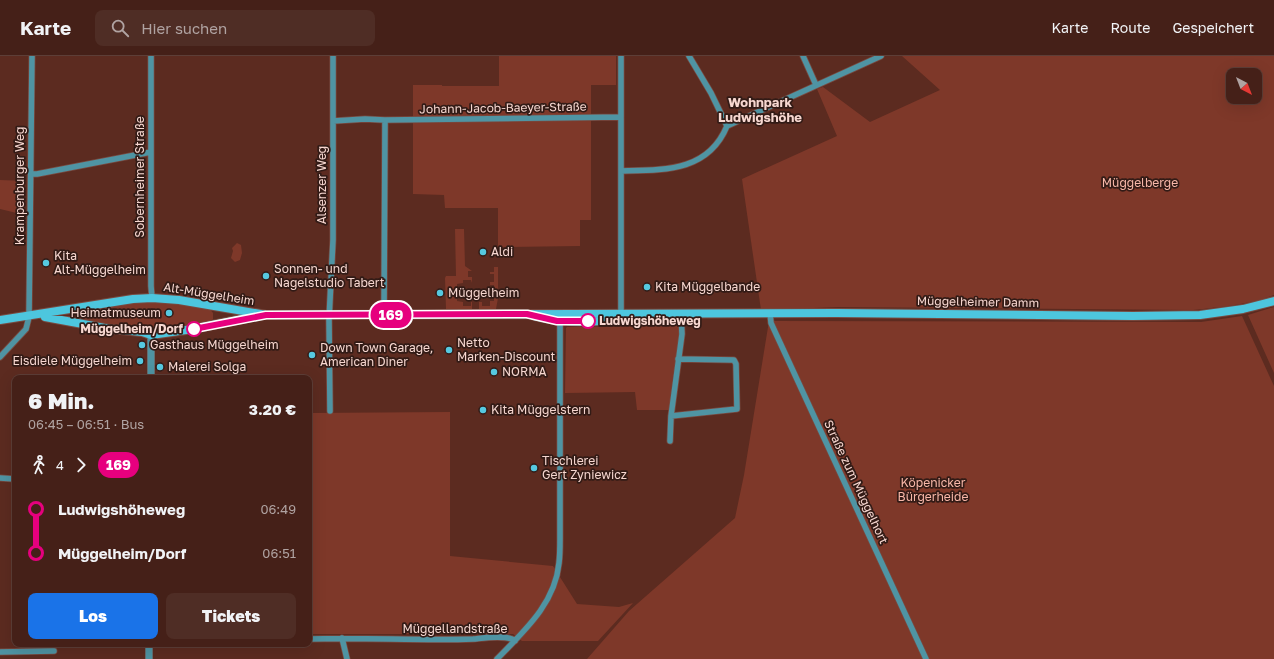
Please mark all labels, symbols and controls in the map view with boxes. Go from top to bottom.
search box [95,10,375,46]
text: Karte [20,16,71,39]
icon: search [109,17,131,39]
text: Hier suchen [141,19,227,37]
text: Karte [1052,19,1088,36]
text: Route [1110,19,1150,36]
text: Gespeichert [1172,19,1254,36]
north arrow [1226,68,1262,104]
map controls [1226,68,1262,104]
district label: Wohnpark Ludwigshöhe [718,94,802,125]
street label: Johann-Jacob-Baeyer-Straße [419,99,587,116]
street label: Sobernheimer Straße [132,116,147,238]
street label: Krampenburger Weg [12,127,27,245]
street label: Alsenzer Weg [314,146,329,224]
park label: Müggelberge [1102,175,1178,190]
place label: Aldi [491,244,513,259]
marker: Aldi [478,247,488,257]
place label: Kita Alt-Müggelheim [54,248,146,277]
marker: Kita Alt-Müggelheim [41,258,51,268]
place label: Sonnen- und Nagelstudio Tabert [274,261,385,290]
marker: Sonnen- und Nagelstudio Tabert [261,271,271,281]
street label: Alt-Müggelheim [163,279,256,308]
place label: Kita Müggelbande [655,279,760,294]
marker: Kita Müggelbande [642,282,652,292]
place label: Müggelheim [448,285,519,300]
marker: Müggelheim [435,288,445,298]
street label: Müggelheimer Damm [917,293,1039,310]
line badge: 169 [368,302,414,328]
place label: Heimatmuseum [71,305,161,320]
text: 169 [379,306,404,323]
marker: Heimatmuseum [164,308,174,318]
marker: Ludwigshöheweg [580,313,596,329]
place label: Ludwigshöheweg [599,313,701,328]
place label: Müggelheim/Dorf [80,321,184,336]
marker: Müggelheim/Dorf [186,321,202,337]
place label: Netto Marken-Discount [457,335,555,364]
place label: Gasthaus Müggelheim [150,337,279,352]
marker: Gasthaus Müggelheim [137,340,147,350]
place label: Down Town Garage, American Diner [320,340,433,369]
marker: Netto Marken-Discount [444,345,454,355]
marker: Down Town Garage, American Diner [307,350,317,360]
place label: Eisdiele Müggelheim [13,353,132,368]
marker: Eisdiele Müggelheim [135,356,145,366]
place label: Malerei Solga [168,359,246,374]
marker: Malerei Solga [155,362,165,372]
place label: NORMA [502,364,547,379]
marker: NORMA [489,367,499,377]
text: 6 Min. [28,387,94,414]
text: 3.20 € [249,400,296,418]
place label: Kita Müggelstern [491,402,590,417]
marker: Kita Müggelstern [478,405,488,415]
text: 06:45 – 06:51 · Bus [28,416,144,432]
street label: Straße zum Müggelhort [821,417,892,546]
place label: Tischlerei Gert Zyniewicz [542,453,627,482]
icon: walk [28,454,50,476]
icon: forward [70,454,92,476]
text: 169 [106,456,131,473]
text: 4 [56,457,64,473]
marker: Tischlerei Gert Zyniewicz [529,463,539,473]
park label: Köpenicker Bürgerheide [898,475,968,504]
text: Ludwigshöheweg [58,500,185,518]
text: 06:49 [260,501,296,517]
text: Müggelheim/Dorf [58,544,186,562]
text: 06:51 [262,545,296,561]
button: Los [28,593,158,639]
button: Tickets [166,593,296,639]
street label: Müggellandstraße [403,621,508,636]

